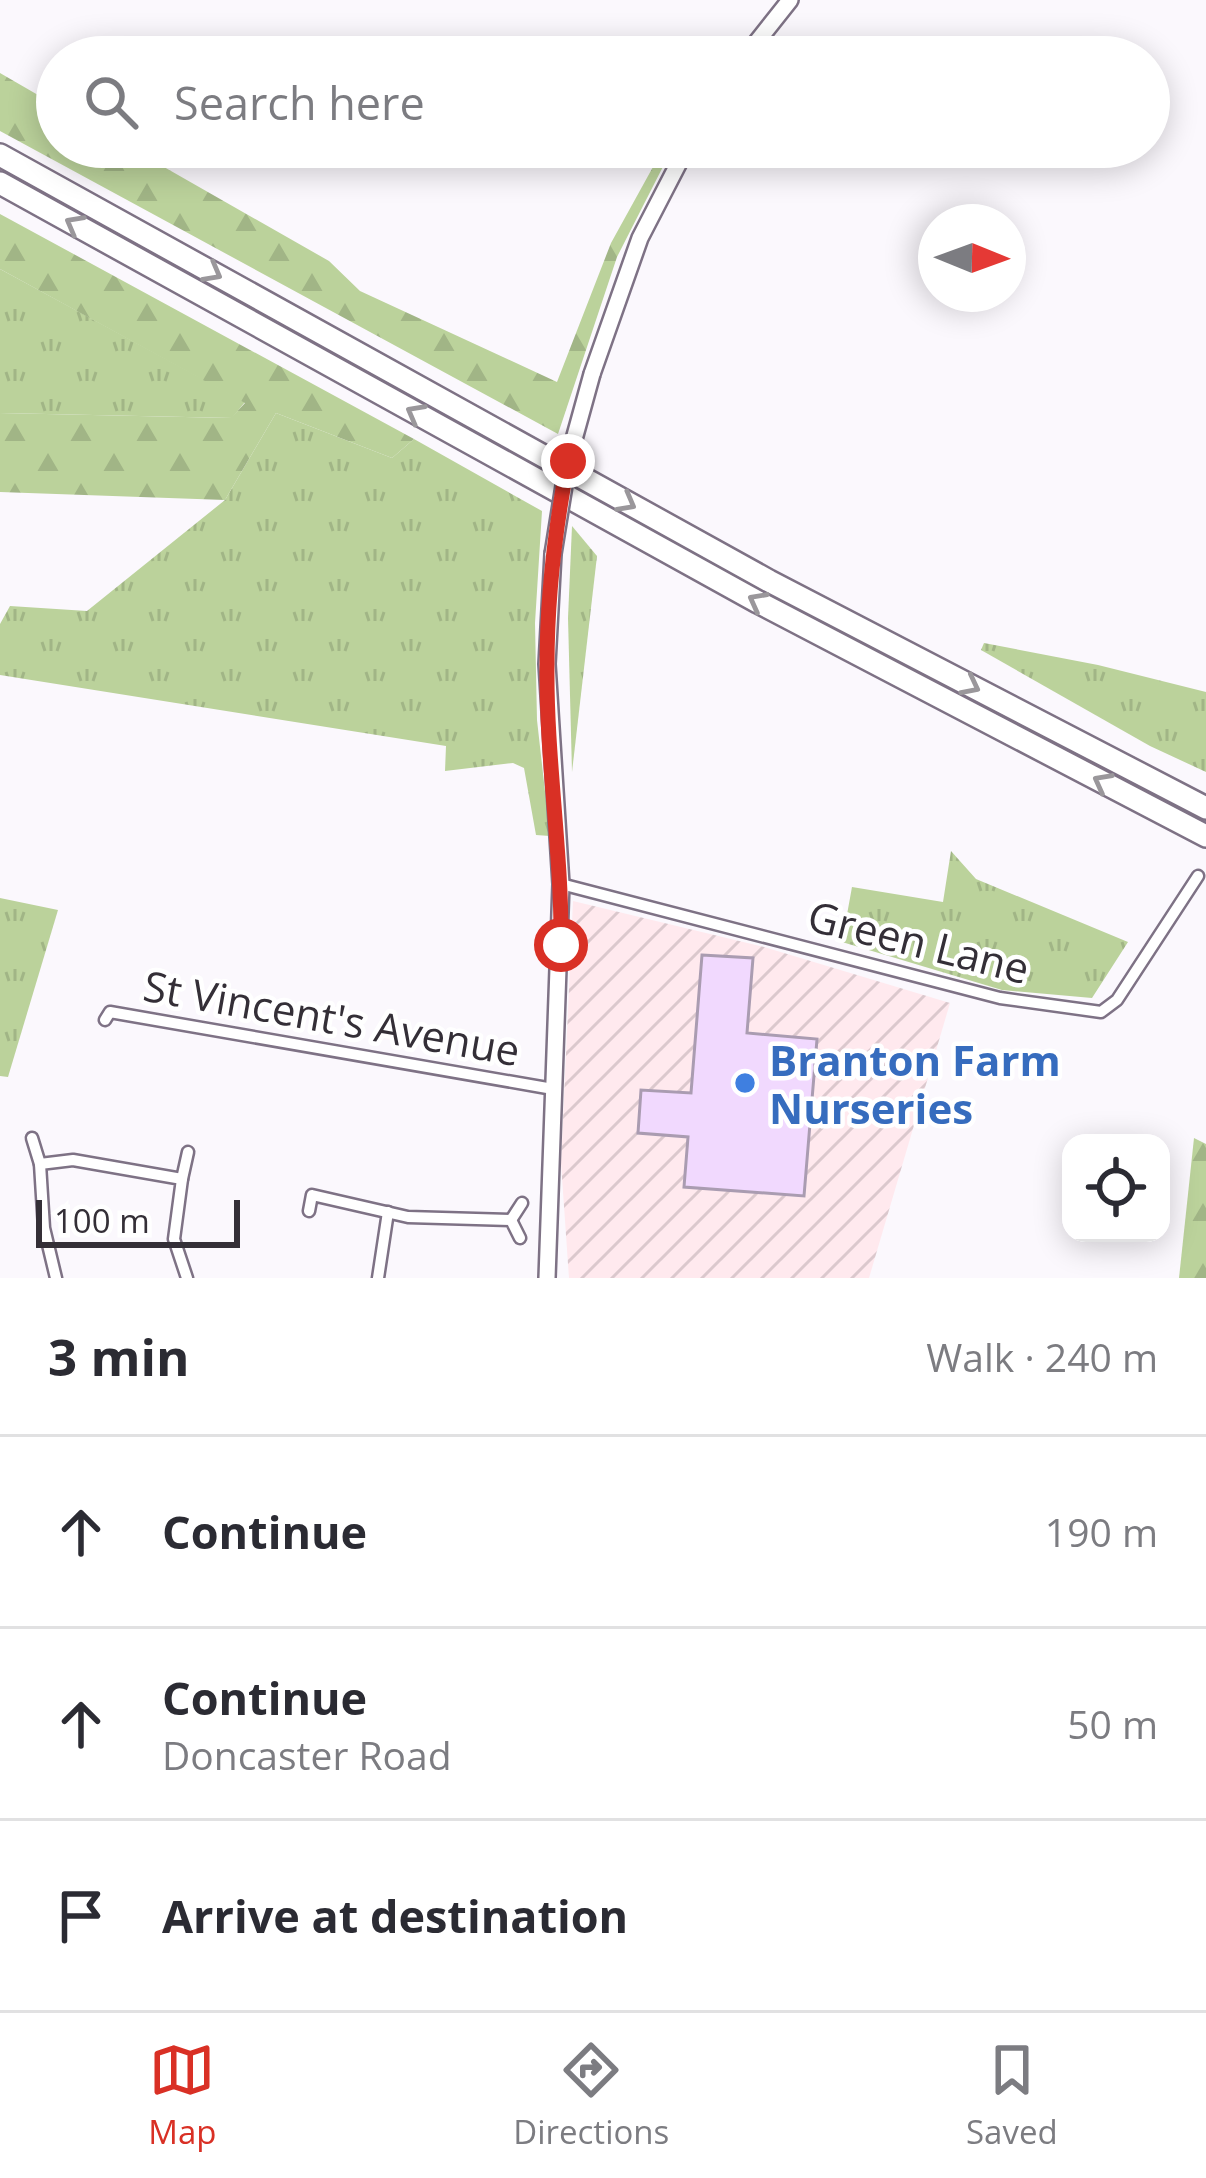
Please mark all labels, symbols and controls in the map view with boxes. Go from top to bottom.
search box [36,36,1170,168]
icon: search [78,69,144,135]
text: Search here [174,72,425,133]
north arrow [918,204,1026,312]
one-way arrow [66,215,87,238]
one-way arrow [200,259,221,282]
one-way arrow [407,404,428,427]
route end [541,434,595,488]
one-way arrow [615,488,636,511]
one-way arrow [748,592,769,615]
one-way arrow [959,672,980,695]
one-way arrow [1093,774,1115,797]
street label: Green Lane [802,886,1036,996]
route start [534,918,588,972]
street label: St Vincent's Avenue [139,956,525,1078]
place label: Branton Farm Nurseries [769,1031,1061,1136]
marker: Branton Farm Nurseries [732,1070,758,1096]
map controls [1062,1134,1170,1242]
button: locate [1062,1134,1170,1242]
scale bar [36,1194,240,1247]
text: 100 m [54,1198,150,1243]
text: 3 min [48,1321,190,1391]
text: Walk · 240 m [926,1330,1158,1383]
icon: ahead [48,1499,114,1565]
text: Continue [162,1501,367,1562]
text: 190 m [1045,1505,1158,1558]
text: Continue [162,1667,367,1728]
icon: ahead [48,1691,114,1757]
text: 50 m [1067,1697,1158,1750]
text: Doncaster Road [162,1728,452,1781]
icon: arrive [48,1883,114,1949]
text: Arrive at destination [162,1885,628,1946]
tab: Map [148,2037,217,2154]
tab: Directions [513,2037,669,2154]
tab: Saved [966,2037,1058,2154]

